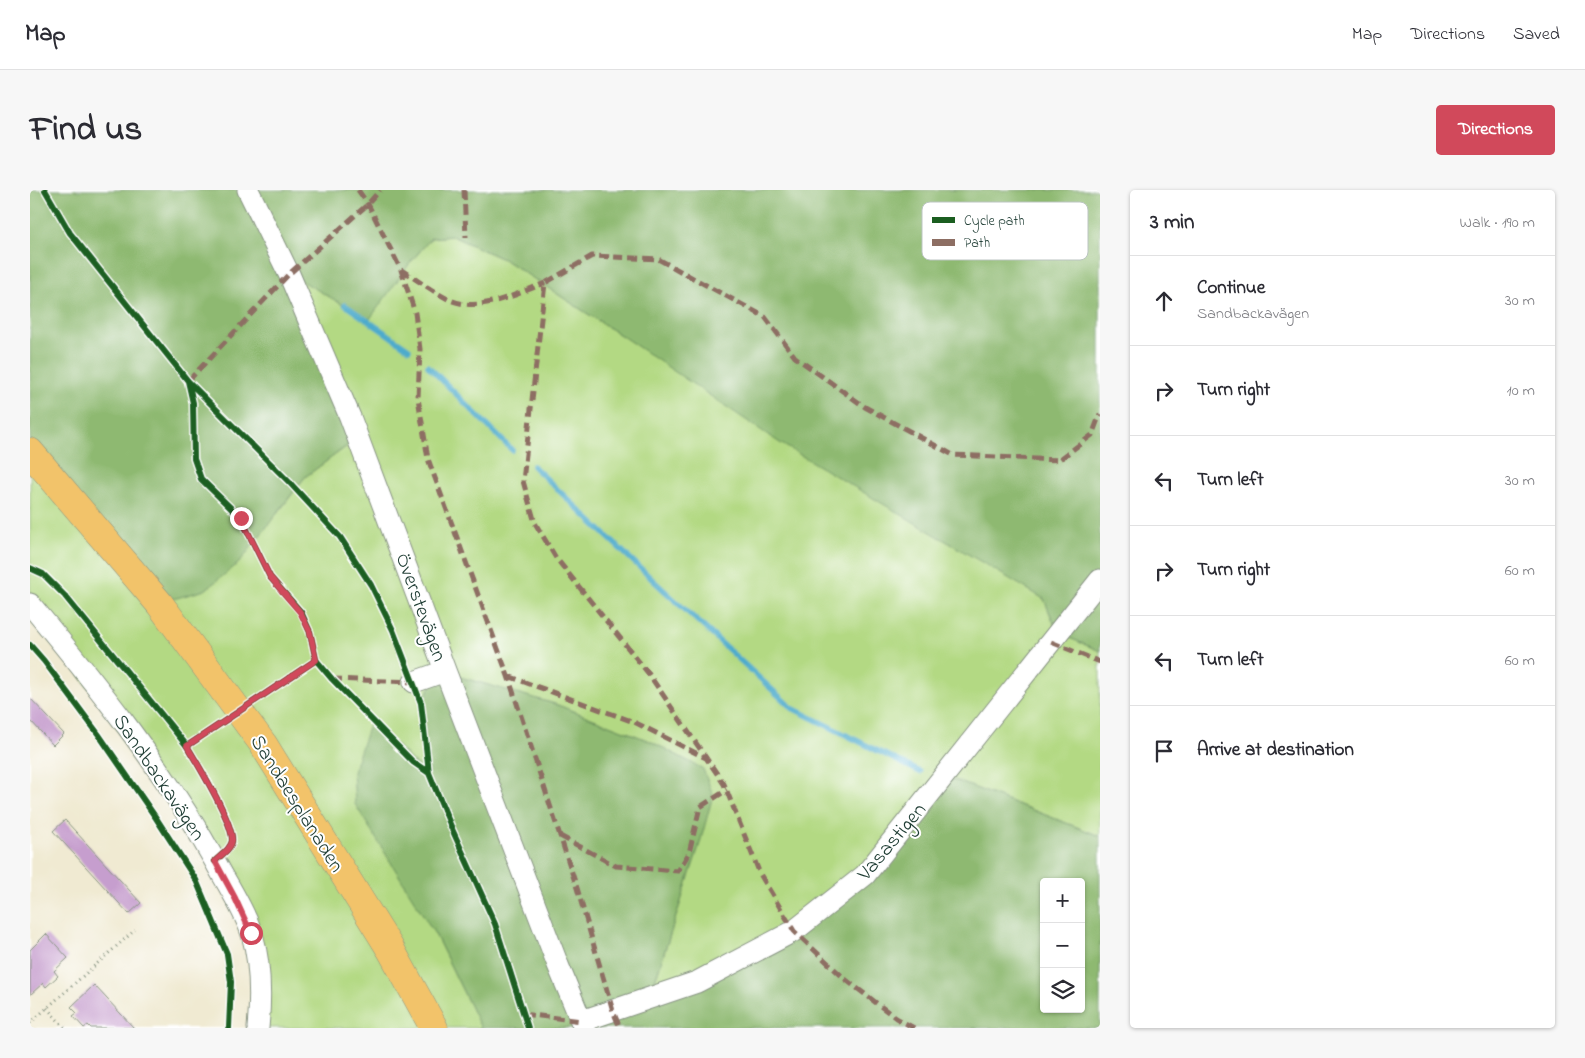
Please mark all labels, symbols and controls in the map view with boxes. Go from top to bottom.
text: Map [25,17,66,52]
text: Map [1352,22,1382,48]
text: Directions [1410,22,1485,48]
text: Saved [1513,22,1560,48]
text: Find us [30,105,142,156]
button: Directions [1436,105,1555,155]
legend [922,202,1088,260]
text: 3 min [1150,208,1194,238]
text: Cycle path [964,211,1025,233]
text: Walk · 190 m [1460,211,1535,235]
text: Path [964,233,990,254]
text: Continue [1197,275,1265,302]
icon: ahead [1150,287,1178,315]
text: 30 m [1505,289,1535,313]
text: Sandbackavägen [1197,302,1309,326]
icon: right [1150,377,1178,405]
text: Turn right [1197,377,1270,404]
text: 10 m [1507,379,1535,403]
icon: left [1150,467,1178,495]
text: Turn left [1197,467,1264,494]
text: 30 m [1505,469,1535,493]
route end [230,507,253,530]
street label: Överstevägen [385,549,454,667]
icon: right [1150,557,1178,585]
text: Turn right [1197,557,1270,584]
text: 60 m [1505,559,1535,583]
icon: left [1150,647,1178,675]
text: Turn left [1197,647,1264,674]
text: 60 m [1505,649,1535,673]
street label: Sandbackavägen [103,709,212,849]
street label: Sandaesplanaden [242,729,351,879]
icon: arrive [1150,737,1178,765]
text: Arrive at destination [1197,737,1354,764]
street label: Vasastigen [850,797,936,890]
map controls [1040,878,1085,1013]
button: + [1040,878,1085,923]
route start [240,922,263,945]
button: − [1040,923,1085,968]
button: layers [1040,968,1085,1013]

